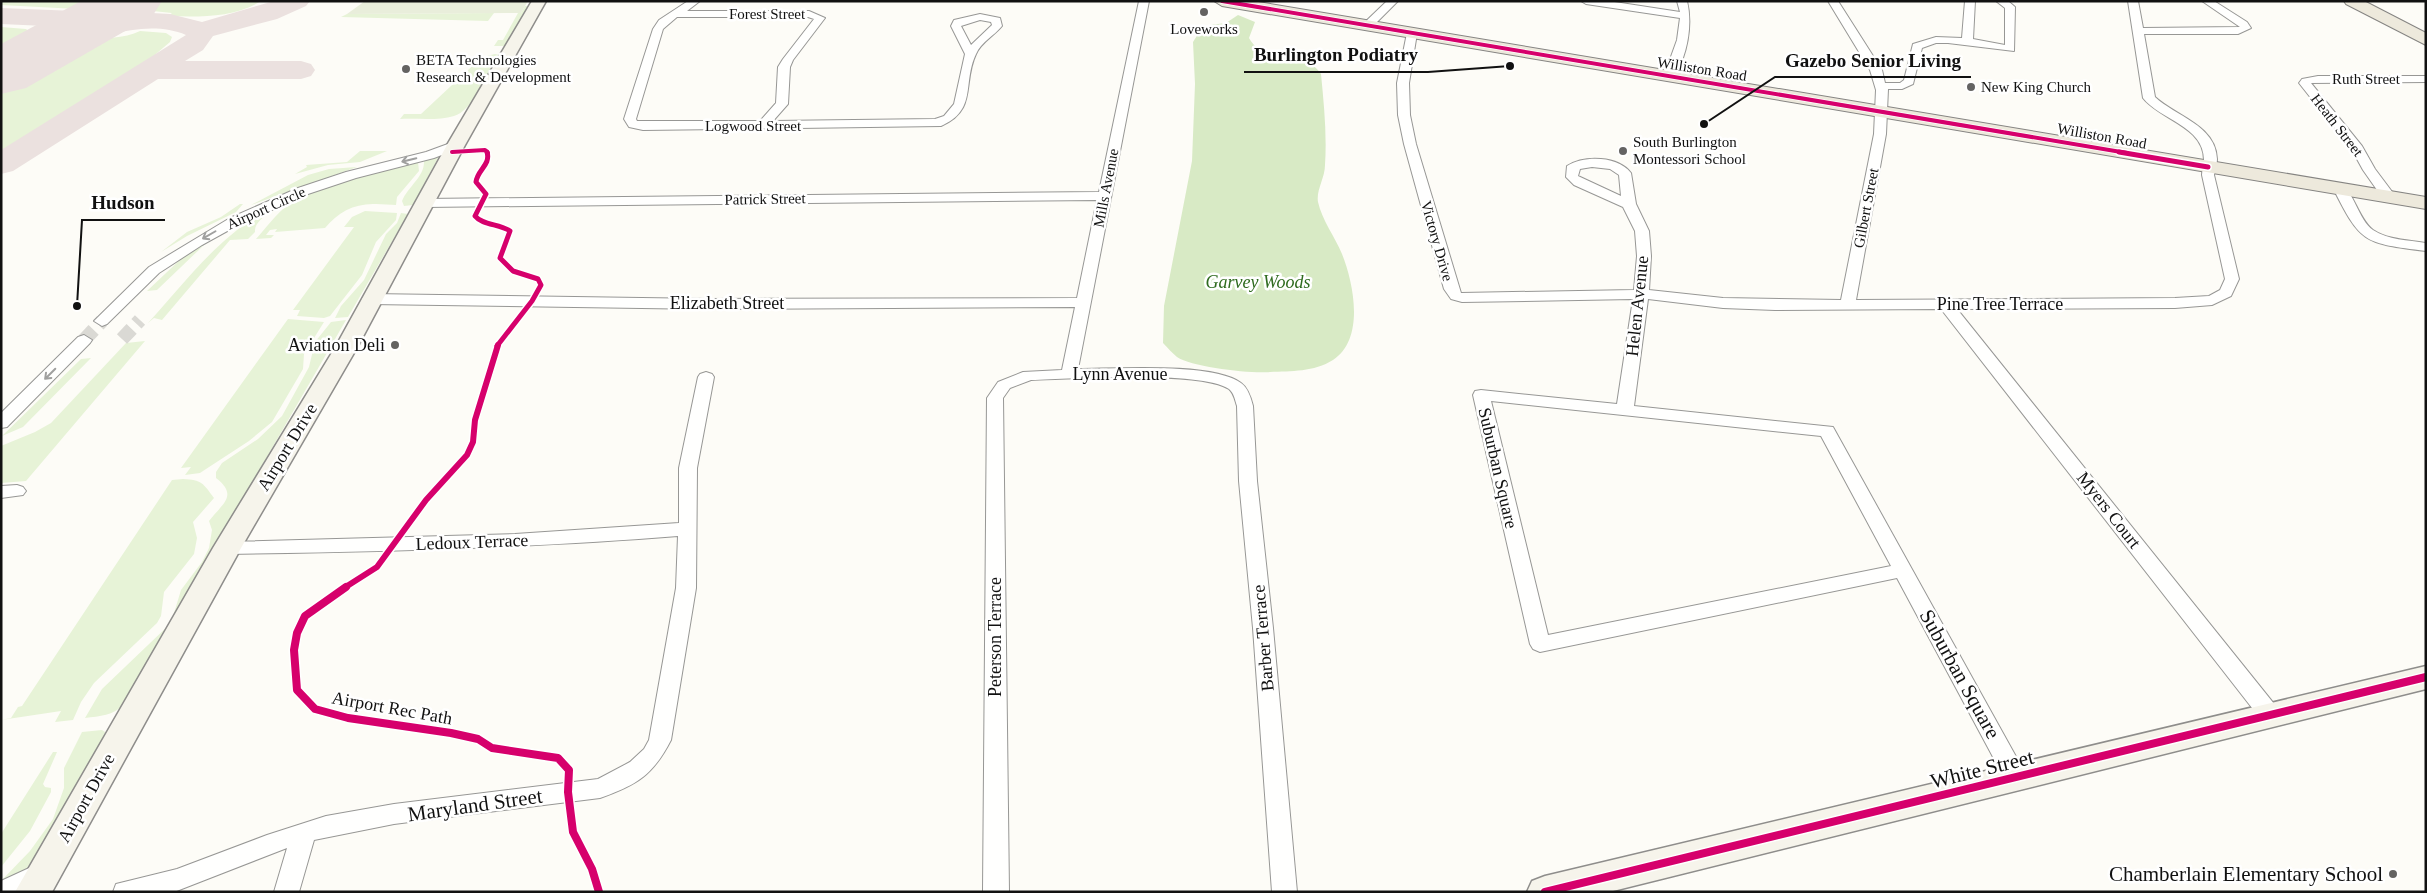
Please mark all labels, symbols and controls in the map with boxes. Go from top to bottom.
street label: Forest Street [729,6,806,22]
marker: Loveworks [1198,6,1210,18]
place label: Loveworks [1170,21,1238,37]
callout: Burlington Podiatry [1244,38,1428,72]
callout: Gazebo Senior Living [1775,43,1971,77]
text: Burlington Podiatry [1254,44,1419,65]
text: Gazebo Senior Living [1785,50,1961,71]
place label: BETA Technologies Research & Development [416,52,572,85]
street label: Williston Road [1656,54,1749,84]
marker: BETA Technologies Research & Development [400,63,412,75]
street label: Ruth Street [2332,71,2401,87]
place label: New King Church [1981,79,2091,95]
marker: New King Church [1965,81,1977,93]
street label: Heath Street [2308,91,2367,160]
street label: Logwood Street [705,118,802,134]
street label: Williston Road [2056,120,2149,152]
place label: South Burlington Montessori School [1633,134,1746,167]
marker: South Burlington Montessori School [1617,145,1629,157]
street label: Mills Avenue [1091,147,1122,229]
one-way arrow [402,156,418,165]
street label: Gilbert Street [1850,166,1882,249]
street label: Airport Circle [224,183,308,233]
callout: Hudson [82,186,165,220]
street label: Patrick Street [724,190,807,208]
text: Hudson [91,192,155,213]
street label: Victory Drive [1418,199,1456,283]
one-way arrow [202,230,216,240]
street label: Helen Avenue [1622,255,1652,357]
park label: Garvey Woods [1206,272,1310,292]
street label: Elizabeth Street [670,293,784,313]
street label: Pine Tree Terrace [1937,294,2063,314]
place label: Aviation Deli [288,335,385,355]
marker: Aviation Deli [389,339,401,351]
street label: Lynn Avenue [1072,364,1168,384]
one-way arrow [44,368,56,380]
street label: Airport Drive [253,400,321,494]
street label: Suburban Square [1474,406,1522,530]
street label: Myers Court [2073,468,2145,552]
street label: Ledoux Terrace [415,530,529,554]
street label: Peterson Terrace [985,577,1005,697]
street label: Barber Terrace [1248,584,1278,692]
street label: Suburban Square [1915,605,2005,743]
street label: Airport Rec Path [330,688,454,728]
street label: White Street [1928,745,2036,793]
street label: Airport Drive [53,750,119,846]
street label: Maryland Street [406,784,544,826]
place label: Chamberlain Elementary School [2109,862,2383,886]
marker: Chamberlain Elementary School [2387,868,2399,880]

